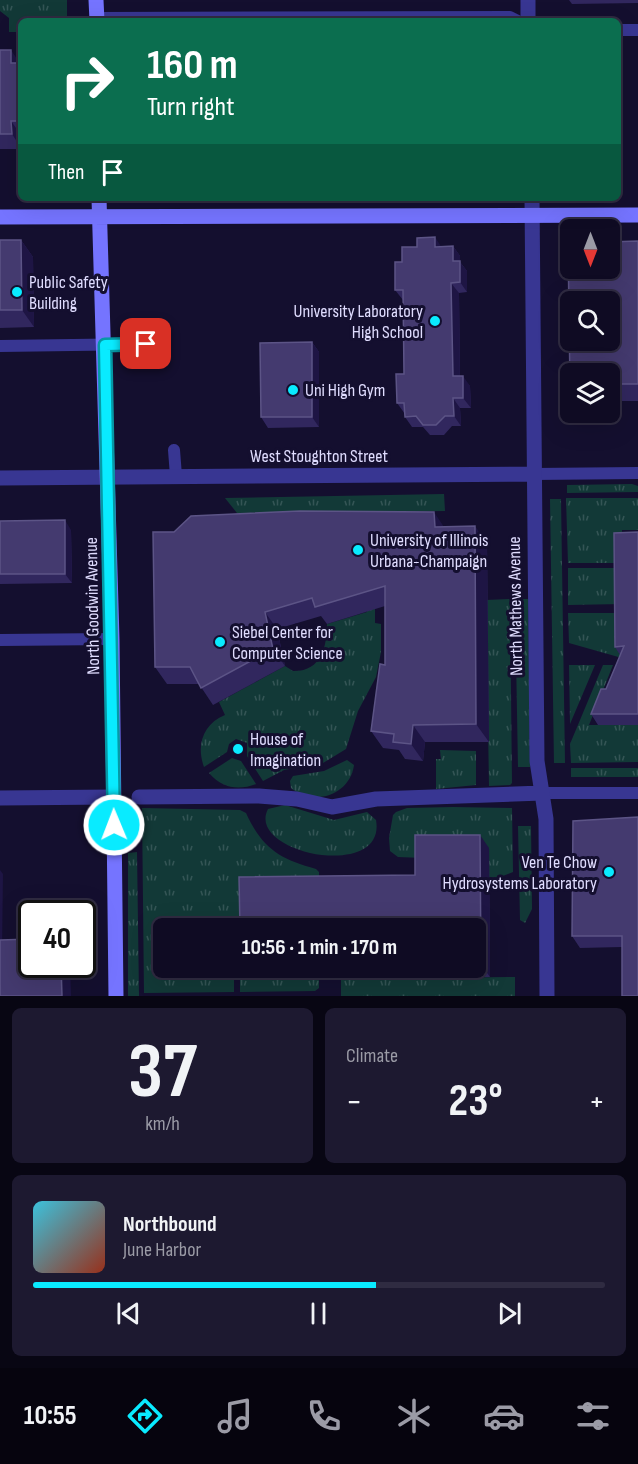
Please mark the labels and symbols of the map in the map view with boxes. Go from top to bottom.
north arrow [560,219,620,279]
place label: Public Safety Building [29,272,108,314]
marker: Public Safety Building [10,285,24,299]
place label: University Laboratory High School [294,301,423,343]
marker: University Laboratory High School [428,314,442,328]
pin [120,318,171,369]
place label: Uni High Gym [305,380,385,401]
marker: Uni High Gym [286,383,300,397]
street label: West Stoughton Street [250,446,388,467]
place label: University of Illinois Urbana-Champaign [370,530,489,572]
street label: North Mathews Avenue [504,536,527,676]
street label: North Goodwin Avenue [81,537,104,675]
marker: University of Illinois Urbana-Champaign [351,543,365,557]
place label: Siebel Center for Computer Science [232,622,343,664]
marker: Siebel Center for Computer Science [213,635,227,649]
place label: House of Imagination [250,729,321,771]
marker: House of Imagination [231,742,245,756]
position arrow [82,793,146,857]
place label: Ven Te Chow Hydrosystems Laboratory [443,852,597,894]
marker: Ven Te Chow Hydrosystems Laboratory [602,865,616,879]
speed limit sign: 40 [18,900,96,978]

